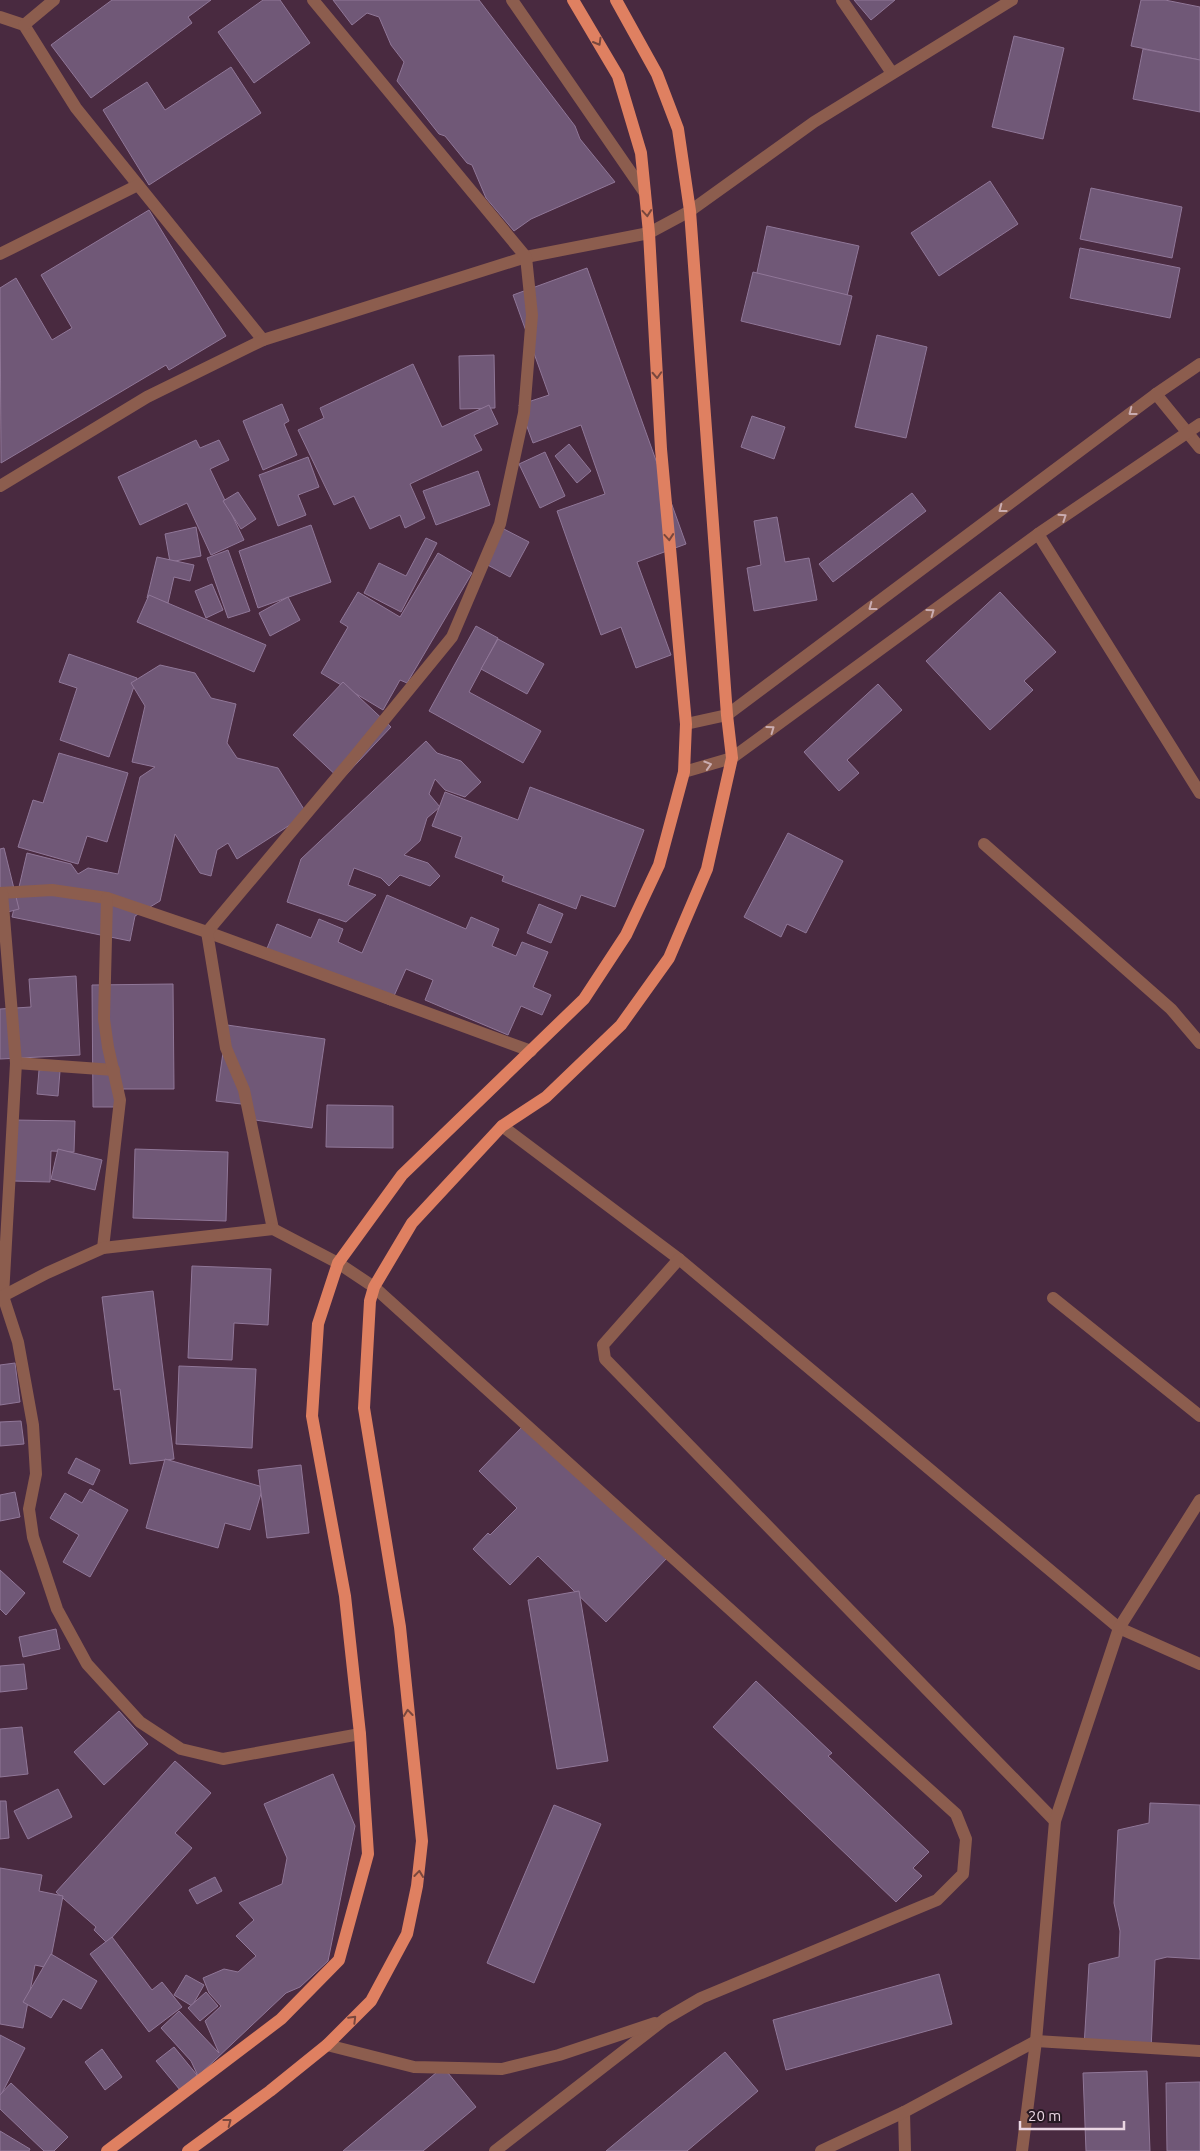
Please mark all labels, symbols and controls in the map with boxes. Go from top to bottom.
one-way arrow [592,37,602,46]
one-way arrow [641,209,652,217]
one-way arrow [652,371,663,379]
one-way arrow [1128,406,1138,415]
one-way arrow [999,504,1008,512]
one-way arrow [1057,514,1066,523]
one-way arrow [663,534,674,542]
one-way arrow [868,601,878,610]
one-way arrow [925,610,934,618]
one-way arrow [765,726,775,735]
one-way arrow [703,760,712,770]
one-way arrow [403,1708,414,1716]
one-way arrow [413,1870,424,1878]
one-way arrow [347,2016,356,2025]
scale bar [1020,2098,1124,2130]
text: 20 m [1028,2107,1061,2124]
one-way arrow [222,2119,232,2128]

